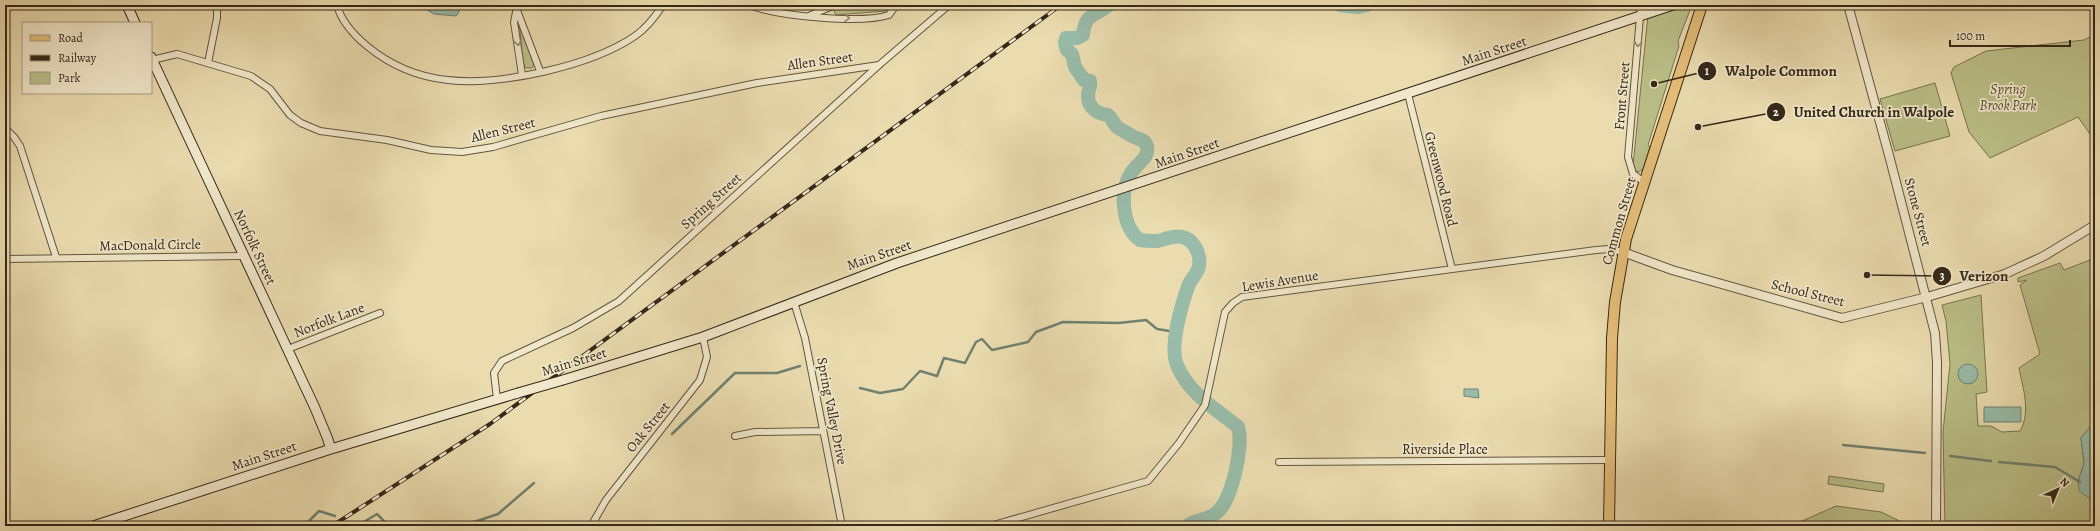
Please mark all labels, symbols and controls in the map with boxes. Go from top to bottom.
one-way arrow [844,14,850,22]
legend [22,22,152,94]
scale bar [1950,22,2070,48]
text: 100 m [1956,28,1985,44]
text: Road [58,30,84,46]
street label: Main Street [1459,31,1529,70]
one-way arrow [513,40,521,47]
one-way arrow [1634,41,1643,47]
street label: Allen Street [785,47,854,75]
text: Railway [58,50,97,66]
callout: Walpole Common [1697,57,1845,84]
street label: Front Street [1610,61,1634,131]
text: Walpole Common [1724,61,1838,81]
text: 1 [1705,63,1710,79]
text: Park [58,70,81,86]
park label: Spring Brook Park [1980,80,2036,115]
callout: United Church in Walpole [1766,99,1962,126]
text: United Church in Walpole [1794,102,1954,122]
text: 2 [1773,104,1779,120]
street label: Allen Street [468,113,538,147]
street label: Greenwood Road [1420,130,1462,229]
street label: Main Street [1152,133,1222,173]
street label: Spring Street [676,168,746,233]
street label: Common Street [1597,174,1641,267]
street label: Stone Street [1900,176,1936,249]
street label: Norfolk Street [229,206,281,288]
street label: MacDonald Circle [99,235,201,255]
street label: Main Street [844,235,914,275]
callout: Verizon [1932,262,2017,289]
street label: Lewis Avenue [1240,266,1320,296]
text: Verizon [1959,266,2009,286]
text: 3 [1939,268,1945,284]
street label: School Street [1769,275,1847,311]
street label: Norfolk Lane [291,298,367,342]
street label: Main Street [539,343,609,381]
street label: Spring Valley Drive [812,356,852,466]
street label: Oak Street [622,397,675,456]
street label: Main Street [229,436,299,475]
street label: Riverside Place [1402,440,1488,459]
north arrow [2038,469,2078,509]
text: N [2057,474,2073,490]

